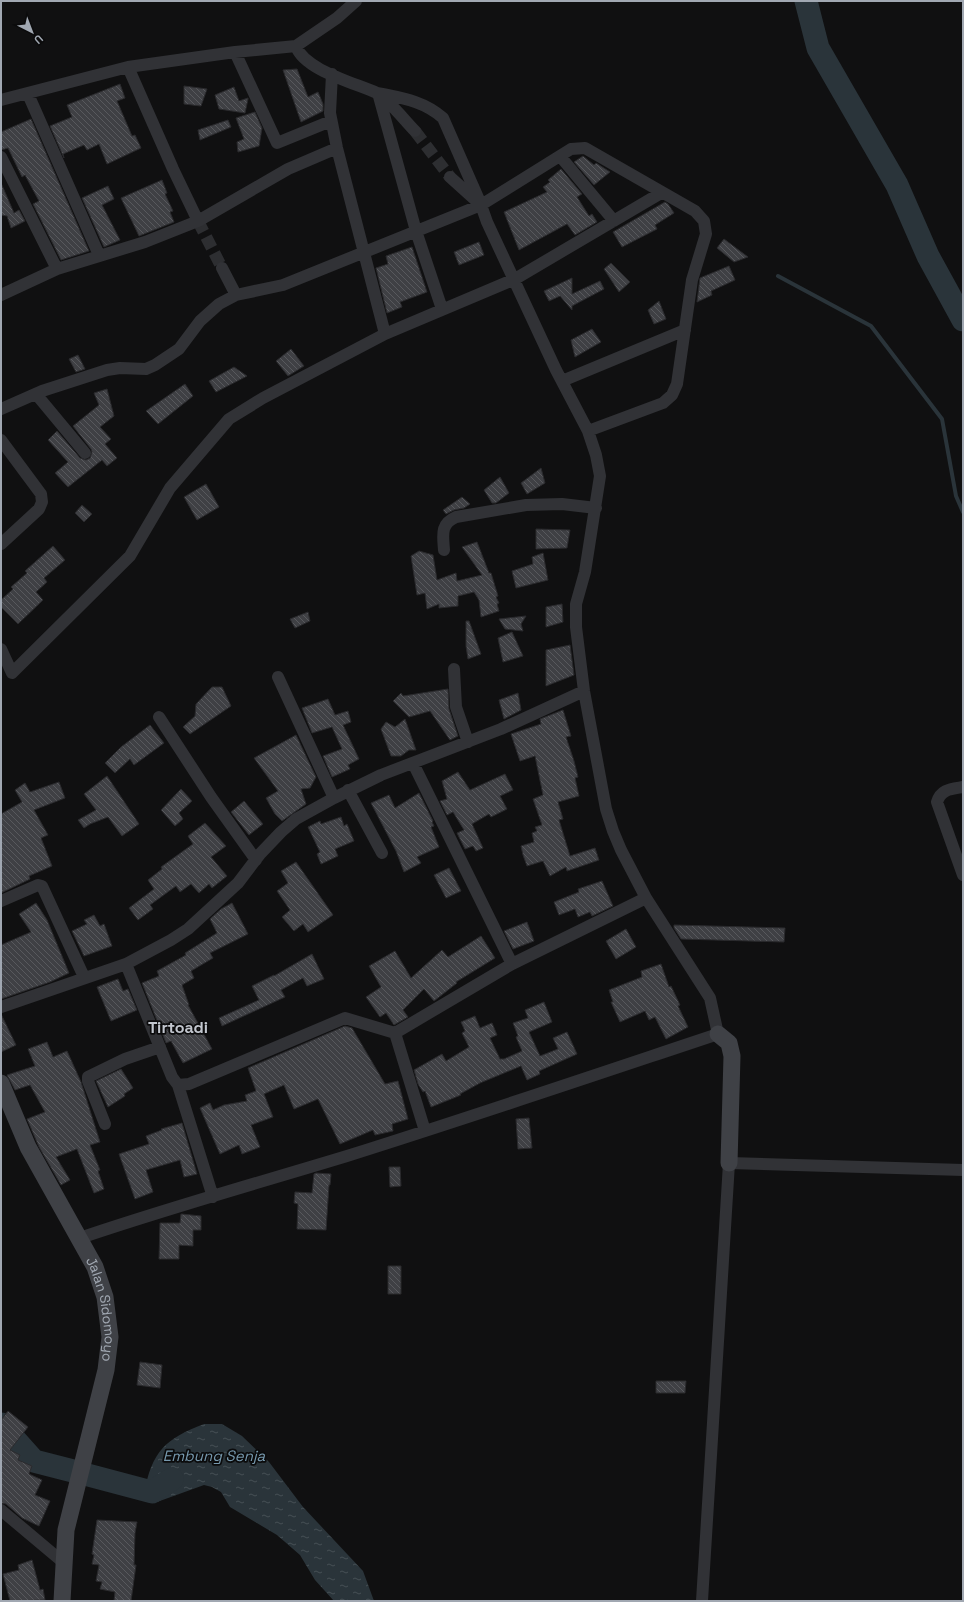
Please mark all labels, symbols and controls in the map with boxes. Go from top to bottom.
north arrow [12,12,52,52]
text: U [31,32,46,47]
district label: Tirtoadi [148,1017,208,1038]
street label: Jalan Sidomoyo [82,1253,119,1363]
water label: Embung Senja [163,1446,266,1465]

